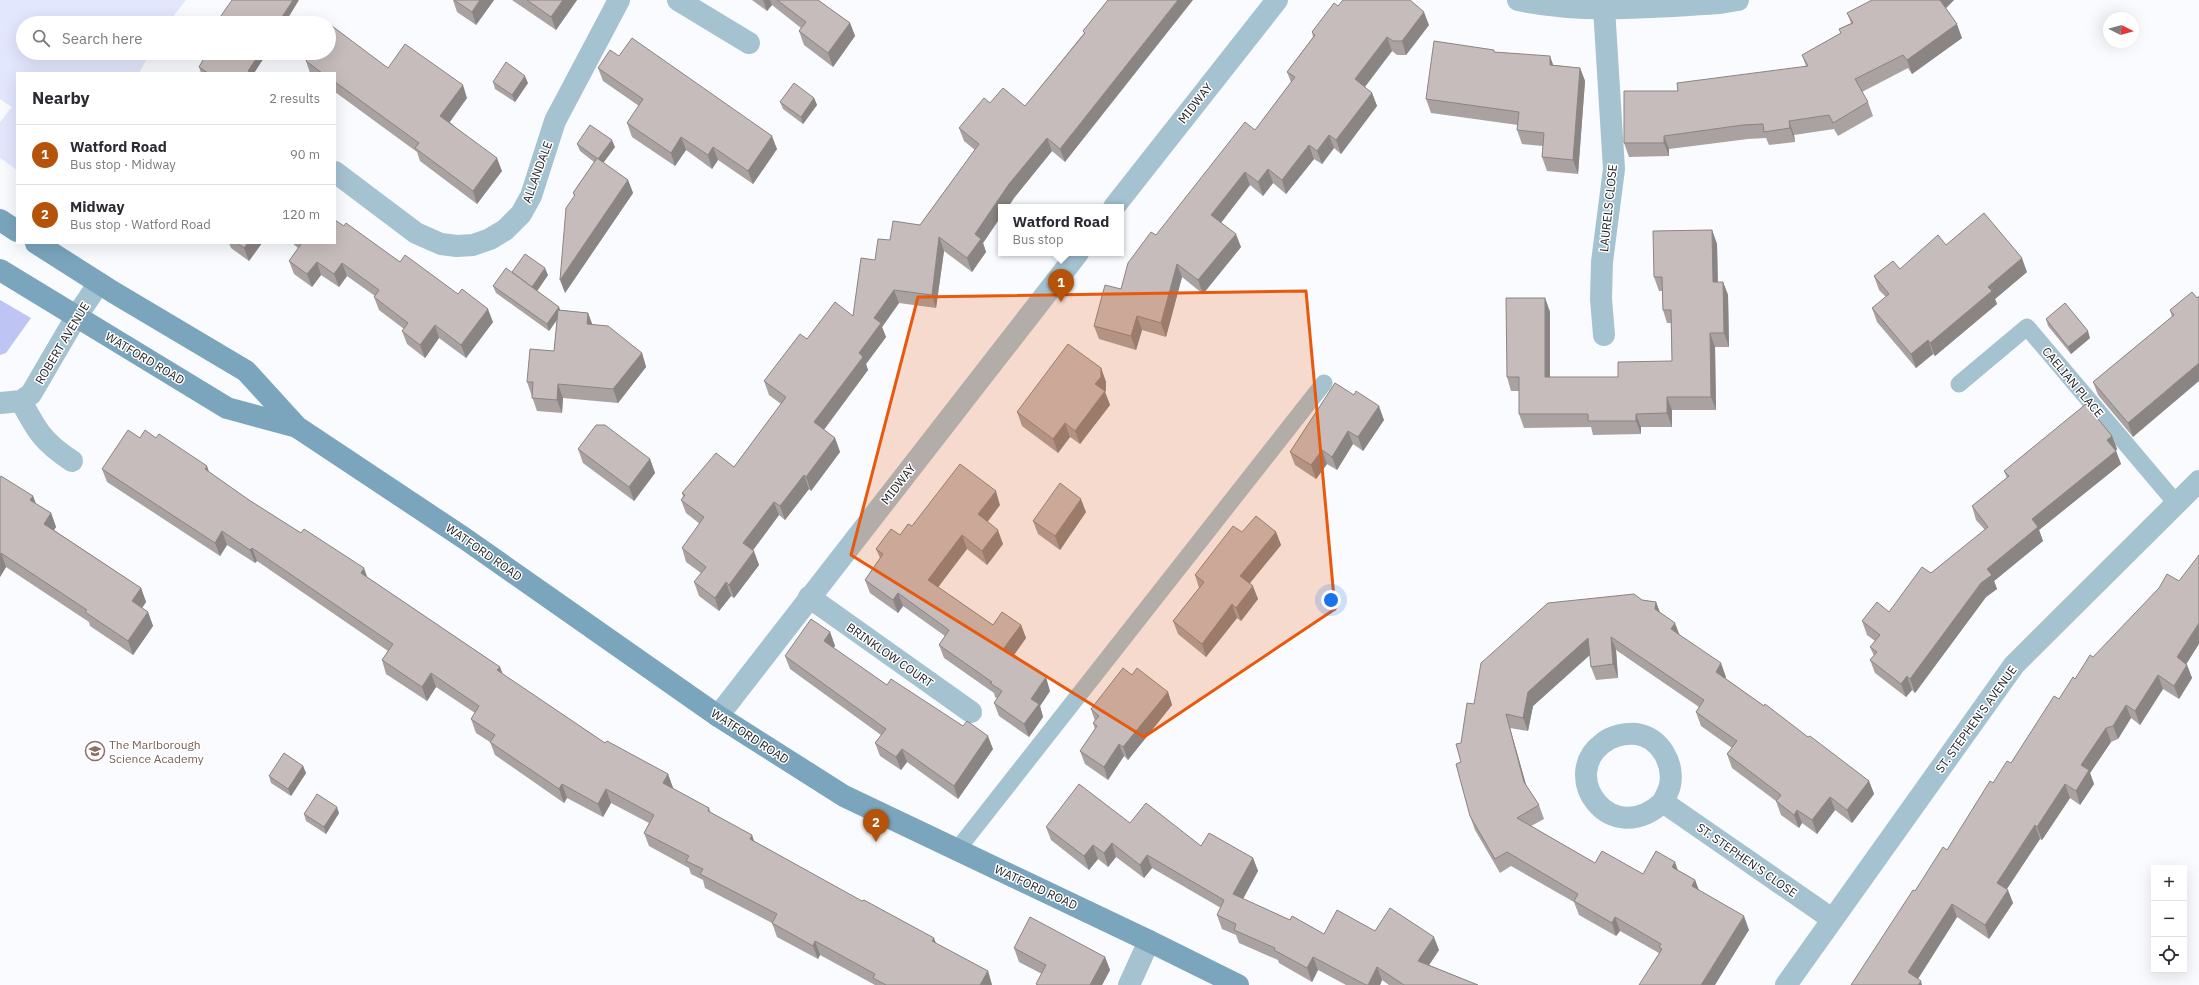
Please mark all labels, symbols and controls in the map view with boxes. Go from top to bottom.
north arrow [2103,12,2139,48]
search box [16,16,336,60]
icon: search [30,27,52,49]
text: Search here [62,29,142,48]
street label: MIDWAY [1175,80,1215,126]
text: Nearby [32,87,90,109]
text: 2 results [269,90,320,107]
text: Watford Road [70,137,167,156]
street label: ALLANDALE [519,139,555,205]
text: 1 [41,146,49,163]
text: 90 m [290,146,320,163]
text: Bus stop · Midway [70,156,176,173]
street label: LAURELS CLOSE [1596,163,1620,253]
text: Midway [70,197,125,216]
popup [998,204,1124,256]
text: 2 [41,206,49,223]
text: 120 m [282,206,320,223]
text: Watford Road [1013,212,1109,231]
text: Bus stop · Watford Road [70,216,211,233]
text: Bus stop [1013,231,1063,248]
pin: 1 [1048,269,1074,302]
street label: ROBERT AVENUE [32,299,92,387]
street label: WATFORD ROAD [103,328,187,388]
street label: CAELIAN PLACE [2039,344,2107,420]
street label: MIDWAY [878,461,918,507]
street label: WATFORD ROAD [443,520,525,584]
your location [1321,590,1341,610]
street label: BRINKLOW COURT [844,620,936,691]
street label: ST. STEPHEN'S AVENUE [1932,663,2020,775]
street label: WATFORD ROAD [708,705,792,767]
place label: The Marlborough Science Academy [109,737,204,766]
school or university icon: The Marlborough Science Academy [84,740,106,762]
pin: 2 [863,809,889,842]
street label: ST. STEPHEN'S CLOSE [1694,820,1800,900]
street label: WATFORD ROAD [992,861,1080,913]
map controls [2151,865,2187,973]
button: + [2151,865,2187,901]
button: − [2151,901,2187,937]
button: locate [2151,937,2187,973]

